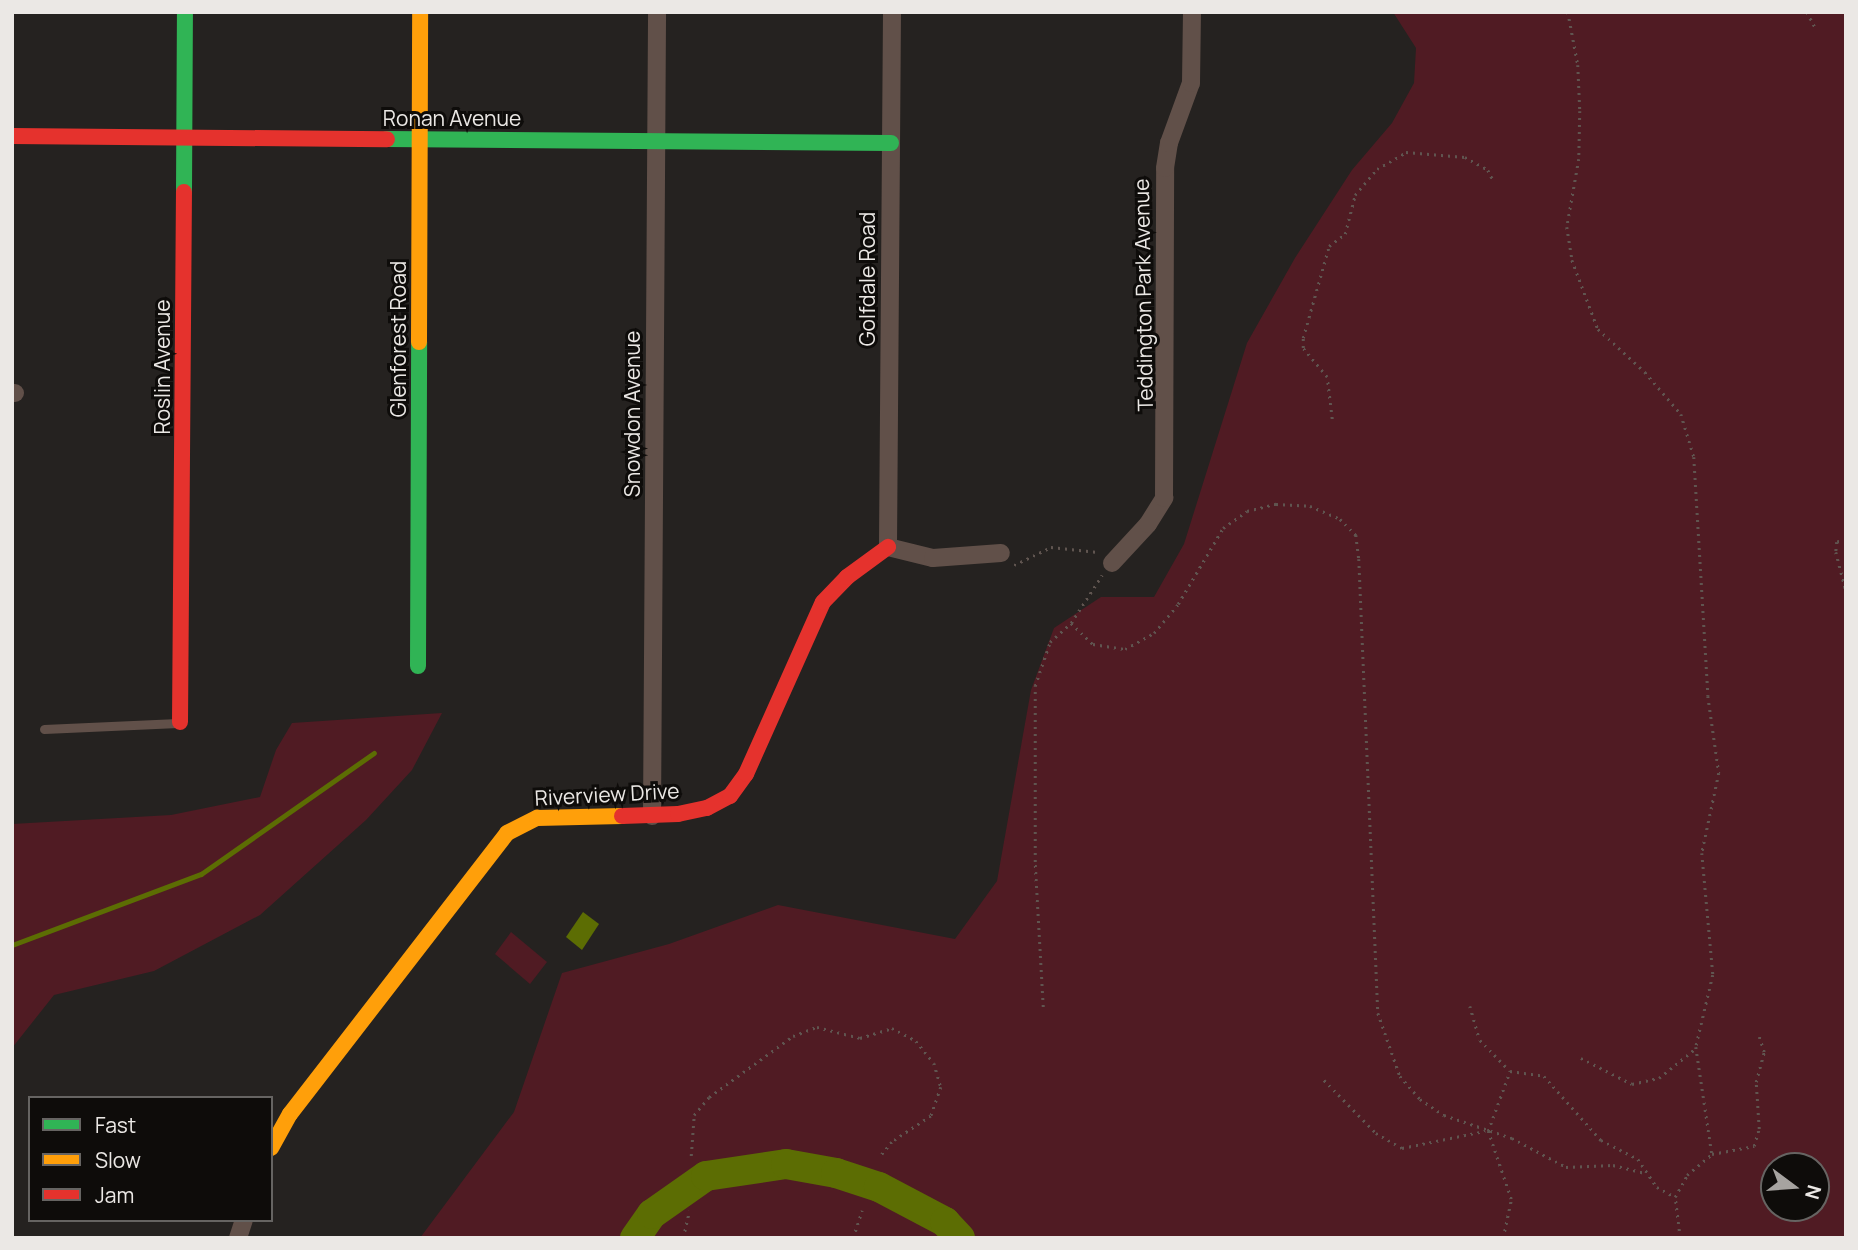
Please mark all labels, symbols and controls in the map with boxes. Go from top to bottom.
street label: Ronan Avenue [383,105,521,131]
street label: Teddington Park Avenue [1128,178,1158,412]
street label: Golfdale Road [854,212,880,346]
street label: Glenforest Road [385,261,411,417]
street label: Roslin Avenue [149,300,175,434]
street label: Snowdon Avenue [619,331,645,497]
street label: Riverview Drive [534,778,680,810]
legend [28,1096,273,1222]
text: Fast [95,1111,136,1139]
text: Slow [95,1146,141,1174]
north arrow [1760,1152,1830,1222]
text: Jam [95,1181,134,1209]
text: N [1799,1182,1828,1202]

